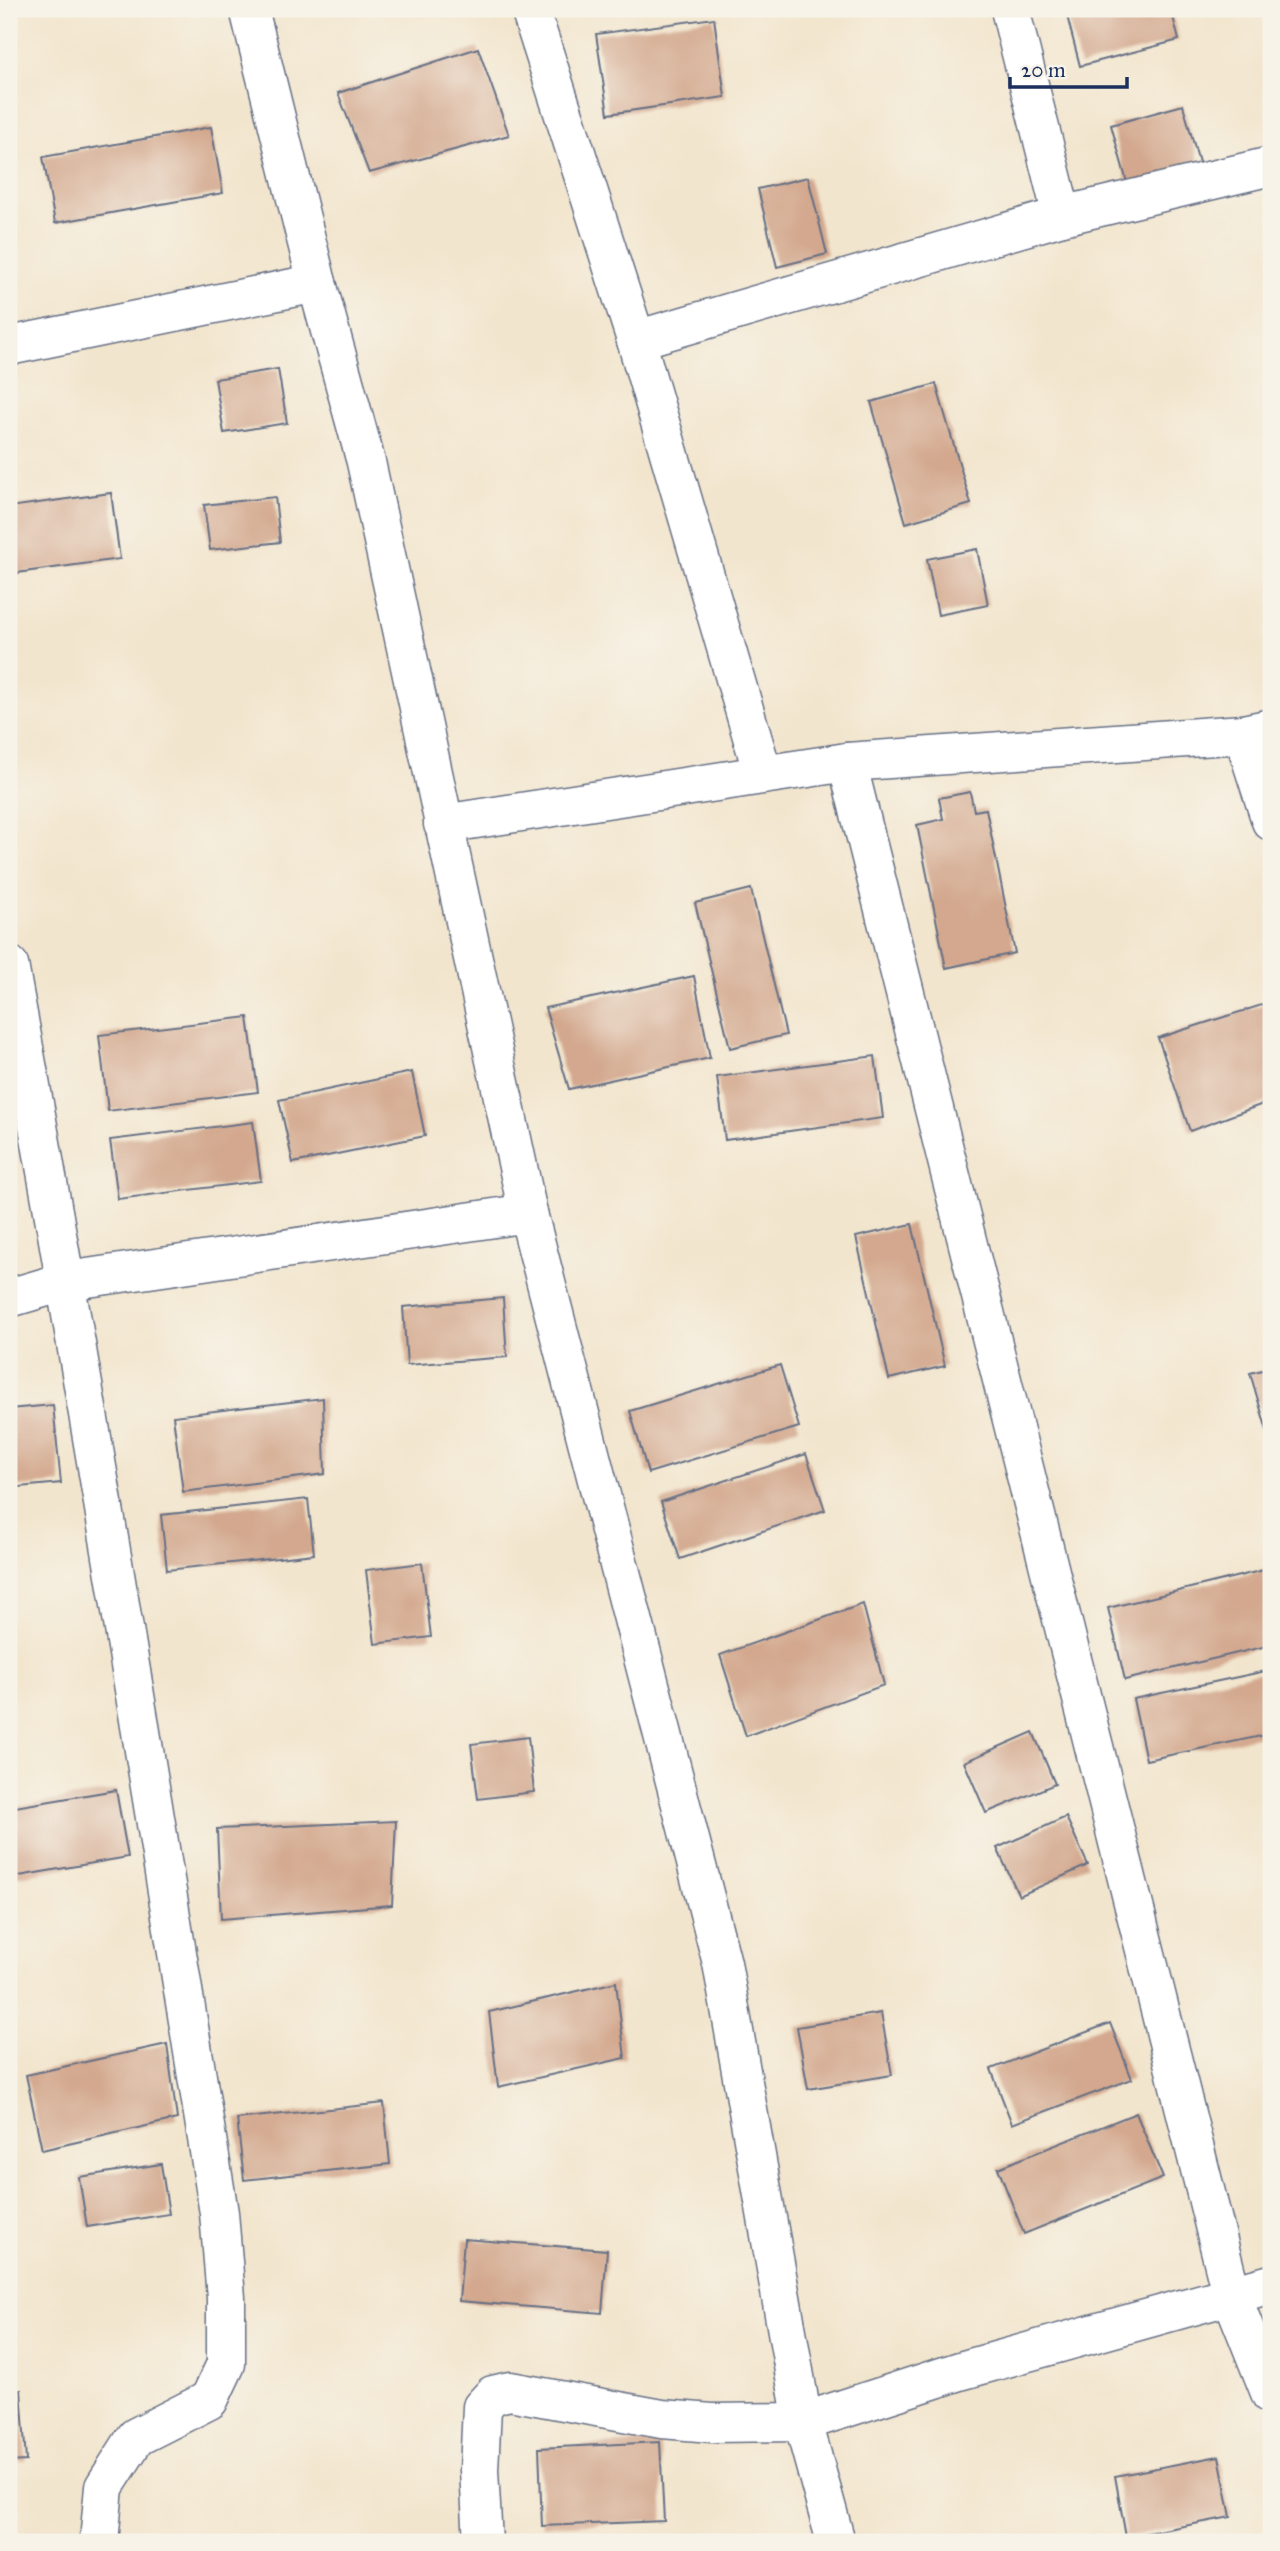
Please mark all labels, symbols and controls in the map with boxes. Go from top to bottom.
scale bar [1010,46,1128,90]
text: 20 m [1021,57,1066,83]

